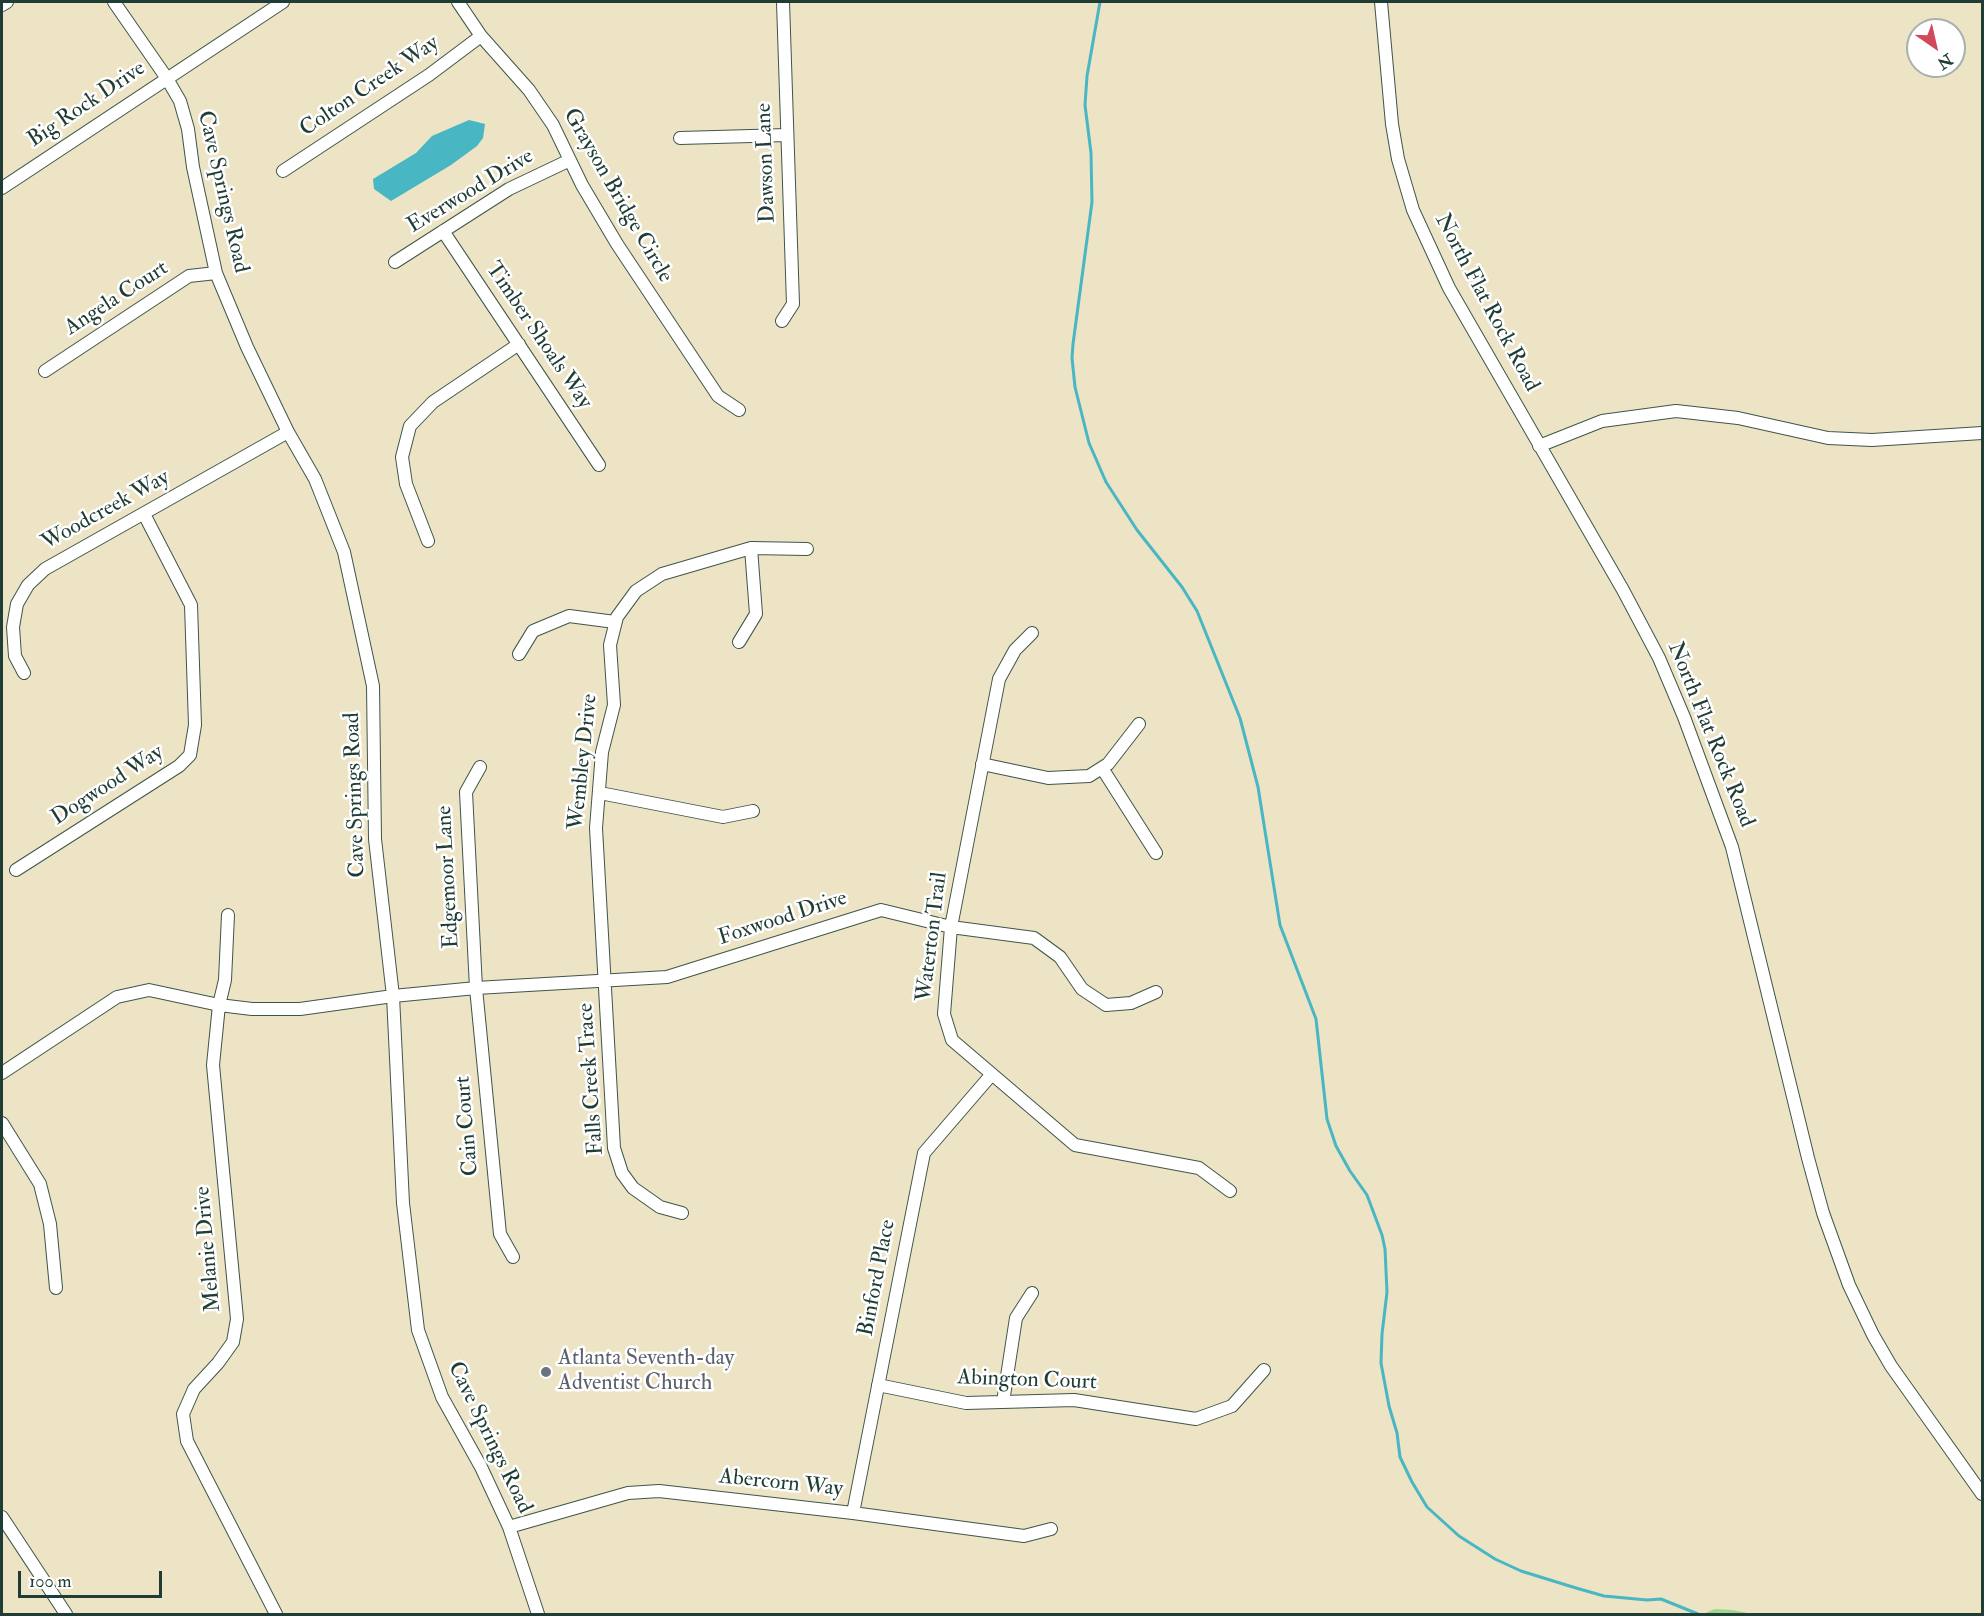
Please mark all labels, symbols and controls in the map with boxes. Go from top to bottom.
north arrow [1906,18,1966,78]
street label: Colton Creek Way [295,31,445,143]
text: N [1933,49,1956,74]
street label: Big Rock Drive [23,56,151,154]
street label: Dawson Lane [752,103,782,223]
street label: Grayson Bridge Circle [556,104,678,288]
street label: Cave Springs Road [191,108,253,276]
street label: Everwood Drive [403,144,539,240]
street label: North Flat Rock Road [1428,210,1544,396]
street label: Angela Court [60,256,174,342]
street label: Timber Shoals Way [479,257,597,415]
street label: Woodcreek Way [38,465,174,557]
street label: North Flat Rock Road [1661,638,1759,832]
street label: Wembley Drive [564,693,604,831]
street label: Cave Springs Road [340,712,372,878]
street label: Dogwood Way [47,740,169,832]
street label: Edgemoor Lane [432,805,466,949]
street label: Waterton Trail [912,871,954,1003]
street label: Foxwood Drive [715,886,851,952]
street label: Falls Creek Trace [574,1002,610,1156]
street label: Cain Court [450,1075,486,1177]
street label: Melanie Drive [190,1185,228,1313]
street label: Binford Place [854,1217,902,1339]
place label: Atlanta Seventh-day Adventist Church [558,1346,734,1398]
street label: Cave Springs Road [441,1358,537,1518]
marker: Atlanta Seventh-day Adventist Church [539,1365,553,1379]
street label: Abington Court [957,1365,1097,1397]
street label: Abercorn Way [718,1464,844,1504]
scale bar [21,1559,165,1597]
text: 100 m [29,1570,72,1593]

